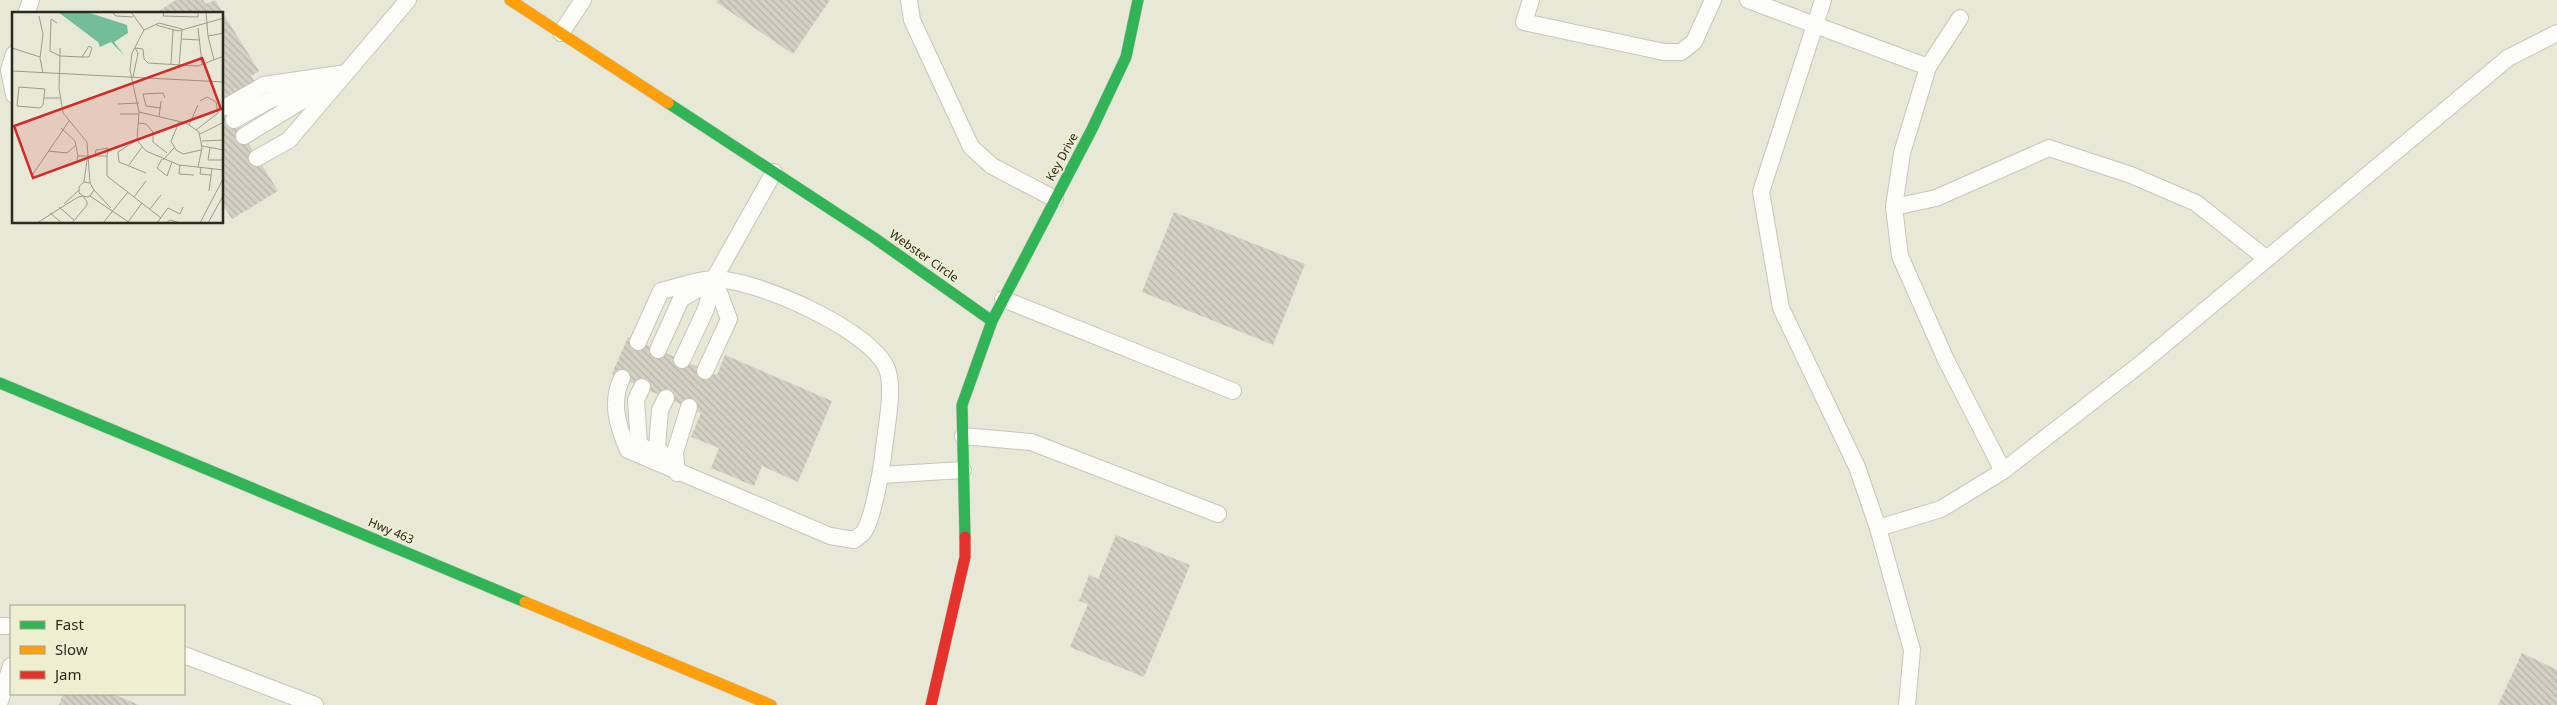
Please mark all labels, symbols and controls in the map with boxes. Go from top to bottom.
inset map [12,12,224,224]
street label: Key Drive [1041,129,1082,184]
street label: Webster Circle [886,225,963,286]
street label: Hwy 463 [366,513,417,548]
legend [10,605,185,695]
text: Fast [55,614,84,634]
text: Slow [55,639,88,659]
text: Jam [53,664,82,684]

